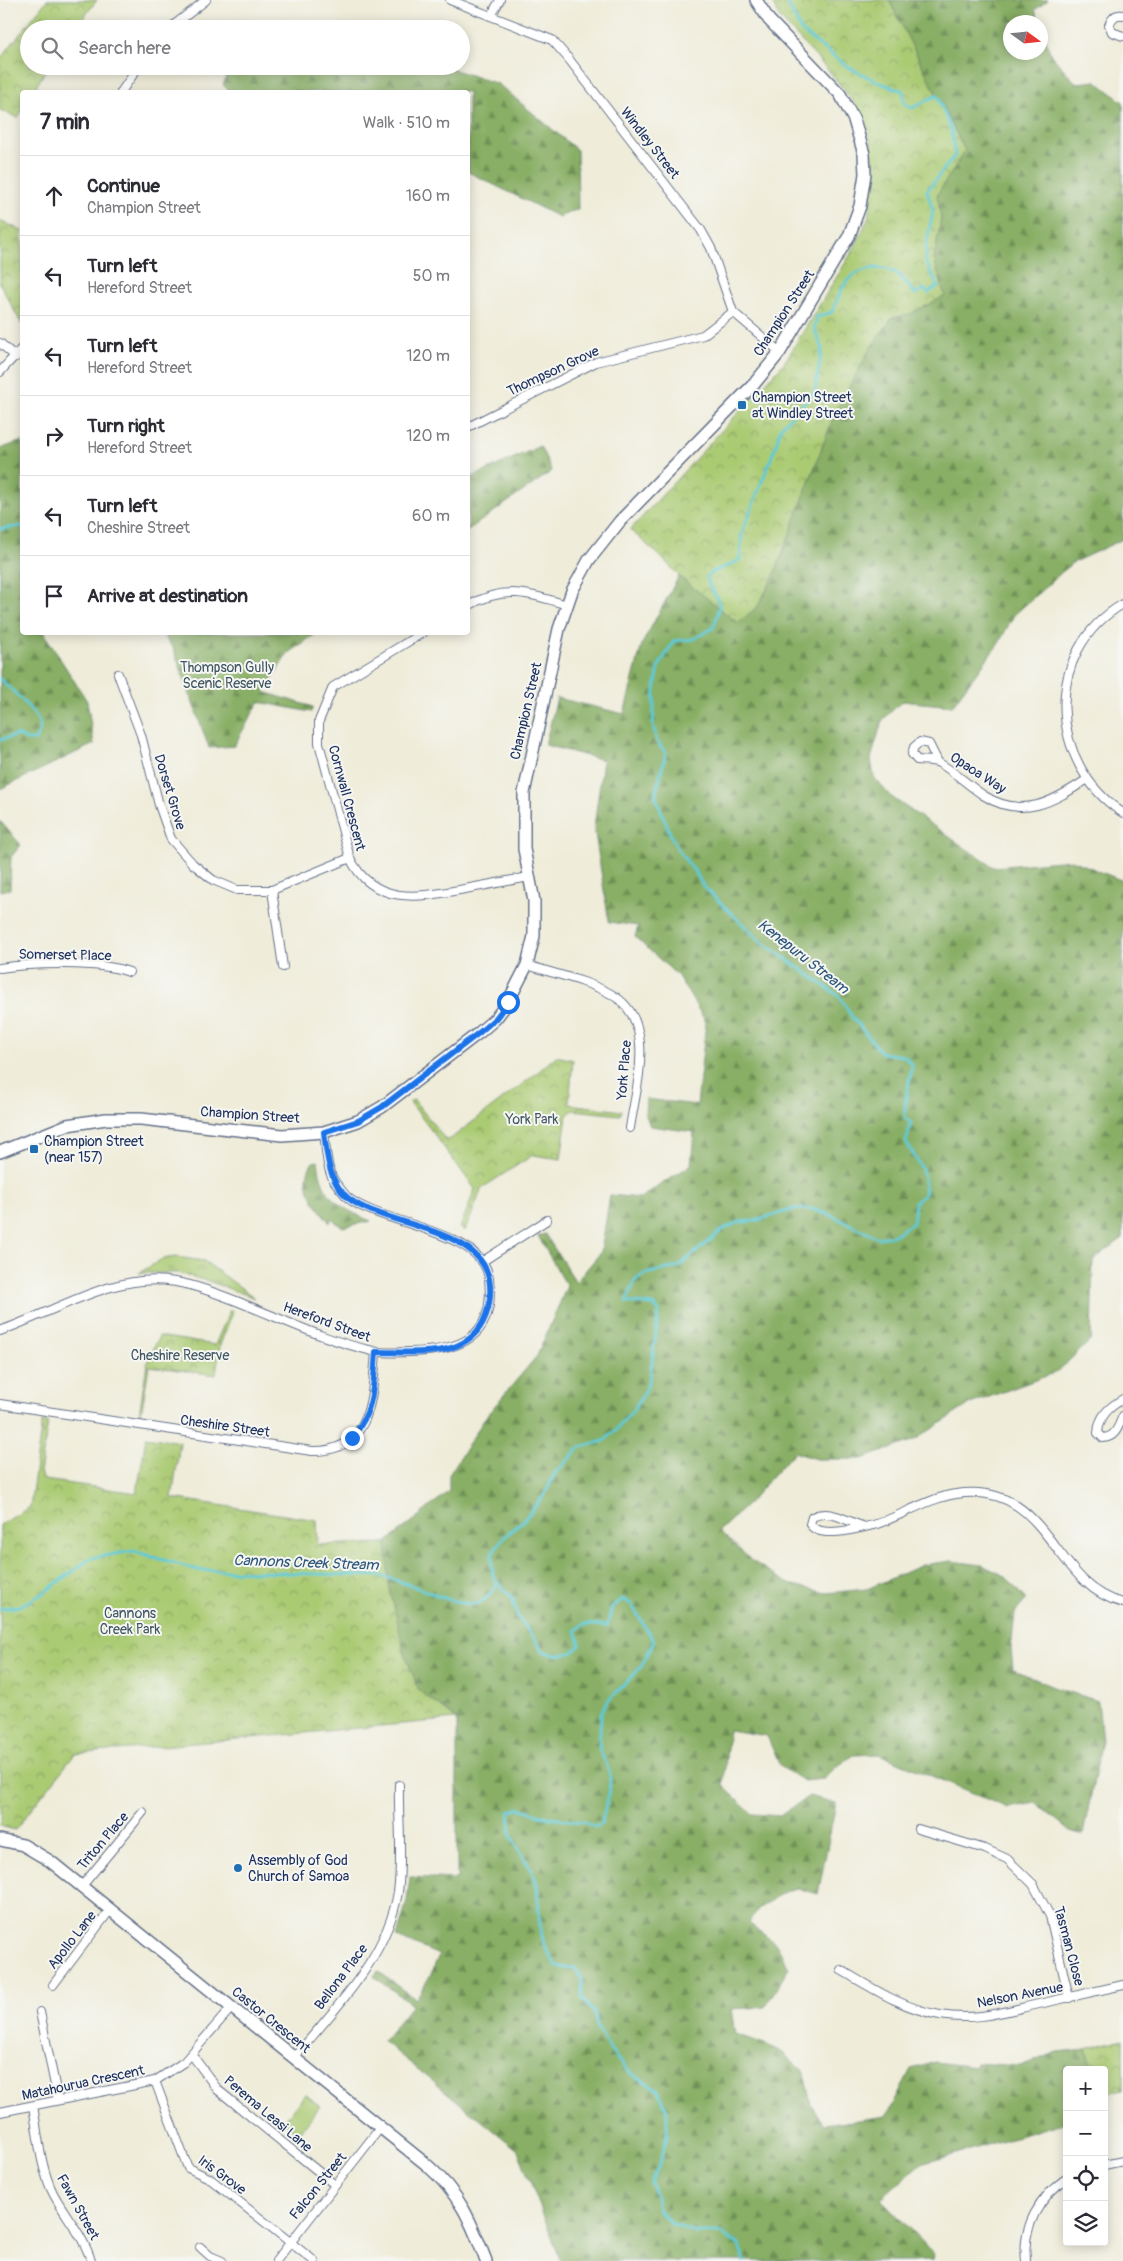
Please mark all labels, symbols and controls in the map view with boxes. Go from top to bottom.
north arrow [1003,15,1048,60]
search box [20,20,470,75]
icon: search [38,34,66,62]
text: Search here [78,36,171,60]
street label: Windley Street [617,104,683,183]
text: 7 min [40,109,90,136]
text: Walk · 510 m [363,113,450,133]
text: Continue [87,174,160,198]
icon: ahead [40,182,68,210]
text: 160 m [406,186,450,206]
text: Champion Street [87,198,201,218]
text: Turn left [87,254,157,278]
icon: left [40,262,68,290]
text: 50 m [413,266,450,286]
street label: Champion Street [750,266,818,359]
text: Hereford Street [87,278,192,298]
text: Turn left [87,334,157,358]
icon: left [40,342,68,370]
street label: Thompson Grove [504,342,602,400]
text: 120 m [406,346,450,366]
text: Hereford Street [87,358,192,378]
place label: Champion Street at Windley Street [752,389,853,422]
marker: Champion Street at Windley Street [736,399,748,411]
text: Turn right [87,414,165,438]
icon: right [40,422,68,450]
text: 120 m [406,426,450,446]
text: Hereford Street [87,438,192,458]
text: Turn left [87,494,157,518]
icon: left [40,502,68,530]
text: 60 m [412,506,450,526]
text: Cheshire Street [87,518,190,538]
icon: arrive [40,582,68,610]
text: Arrive at destination [87,584,248,608]
park label: Thompson Gully Scenic Reserve [180,659,274,692]
street label: Champion Street [507,660,546,761]
street label: Cornwall Crescent [325,743,369,853]
street label: Opaoa Way [947,749,1009,797]
street label: Dorset Grove [150,752,190,832]
water label: Kenepuru Stream [754,916,854,999]
street label: Somerset Place [18,946,112,964]
route start [497,991,520,1014]
street label: York Place [613,1039,635,1102]
street label: Champion Street [200,1103,301,1127]
park label: York Park [505,1111,559,1128]
place label: Champion Street (near 157) [44,1133,144,1166]
marker: Champion Street (near 157) [28,1143,40,1155]
street label: Hereford Street [281,1298,373,1346]
park label: Cheshire Reserve [131,1347,229,1364]
street label: Cheshire Street [179,1411,271,1441]
route end [341,1427,364,1450]
water label: Cannons Creek Stream [233,1551,381,1575]
park label: Cannons Creek Park [100,1605,160,1638]
street label: Triton Place [74,1808,132,1873]
place label: Assembly of God Church of Samoa [248,1852,349,1885]
marker: Assembly of God Church of Samoa [232,1862,244,1874]
street label: Tasman Close [1050,1904,1088,1988]
street label: Apollo Lane [44,1907,100,1973]
street label: Bellona Place [311,1941,371,2013]
street label: Nelson Avenue [976,1978,1065,2012]
street label: Castor Crescent [228,1983,314,2057]
street label: Matahourua Crescent [20,2062,146,2104]
map controls [1063,2066,1108,2246]
button: + [1063,2066,1108,2111]
street label: Perema Leasi Lane [220,2072,316,2156]
button: − [1063,2111,1108,2156]
street label: Falcon Street [286,2149,350,2223]
street label: Iris Grove [195,2152,250,2198]
button: locate [1063,2156,1108,2201]
street label: Fawn Street [53,2171,103,2243]
button: layers [1063,2201,1108,2246]

